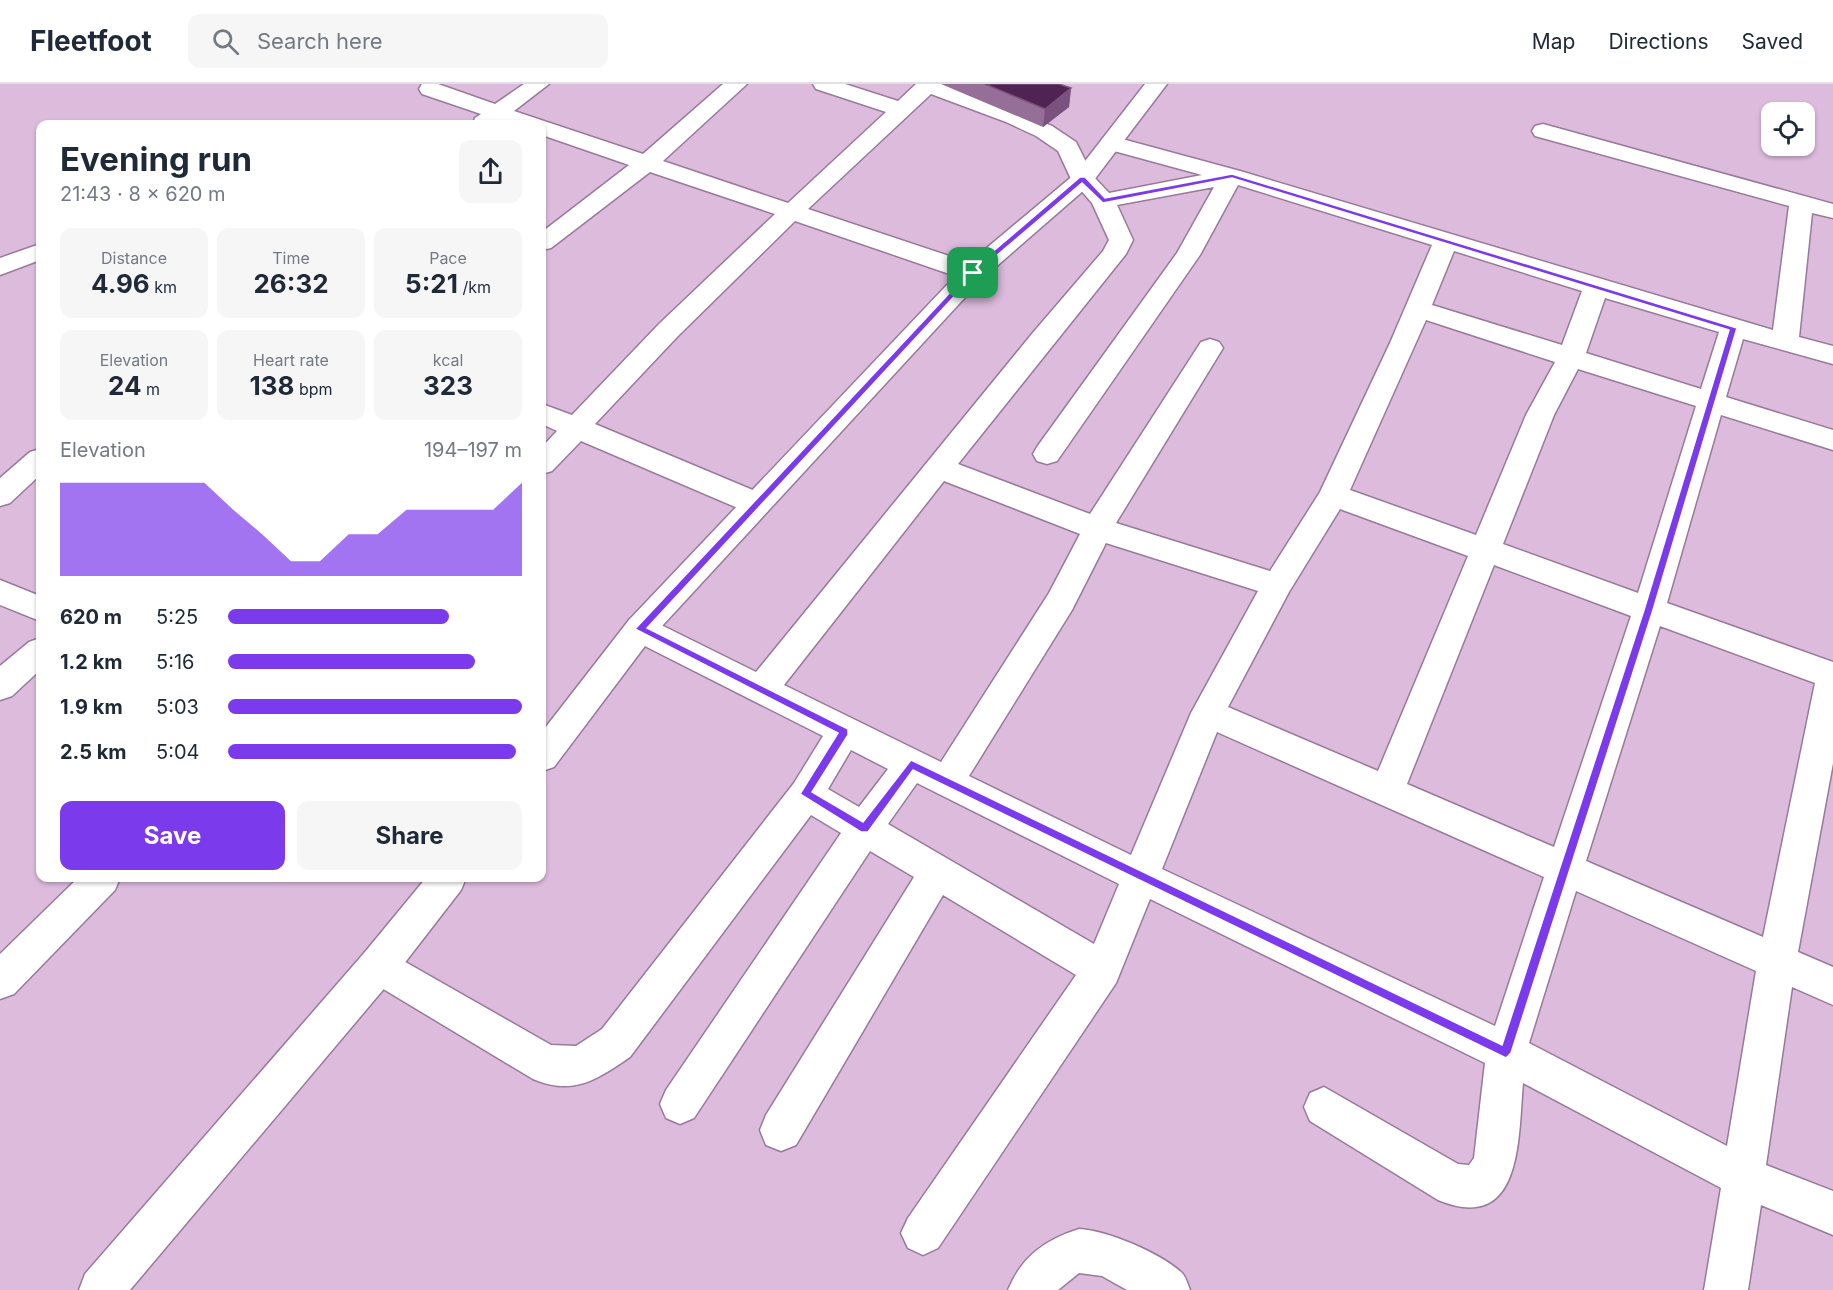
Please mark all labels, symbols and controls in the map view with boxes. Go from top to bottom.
search box [188,14,608,68]
text: Fleetfoot [30,24,152,58]
icon: search [209,25,242,58]
text: Search here [257,28,383,54]
text: Map [1532,29,1575,54]
text: Directions [1608,29,1709,54]
text: Saved [1742,29,1803,54]
map controls [1761,102,1815,156]
button: locate [1761,102,1815,156]
text: Evening run [60,139,252,179]
button: share [459,140,522,203]
text: 21:43 · 8 × 620 m [60,182,226,206]
pin [947,247,998,298]
text: Distance [101,248,167,268]
text: Time [272,248,310,268]
text: Pace [429,248,467,268]
icon: arrive [956,256,989,289]
text: 4.96 [91,268,150,299]
text: 26:32 [253,268,329,299]
text: 5:21 [405,268,458,299]
text: km [150,277,177,297]
text: /km [458,277,491,297]
text: Elevation [100,350,168,370]
text: Heart rate [253,350,329,370]
text: kcal [433,350,463,370]
text: 24 [108,370,142,401]
text: 138 [249,370,294,401]
text: 323 [423,370,473,401]
text: m [142,379,160,399]
text: bpm [294,379,333,399]
text: Elevation [60,438,146,462]
text: 194–197 m [424,438,522,462]
text: 620 m [60,605,122,629]
text: 5:25 [156,605,198,629]
text: 1.2 km [60,650,123,674]
text: 5:16 [156,650,194,674]
text: 1.9 km [60,695,123,719]
text: 5:03 [156,695,199,719]
text: 2.5 km [60,740,127,764]
text: 5:04 [156,740,199,764]
button: Save [60,801,285,870]
button: Share [297,801,522,870]

